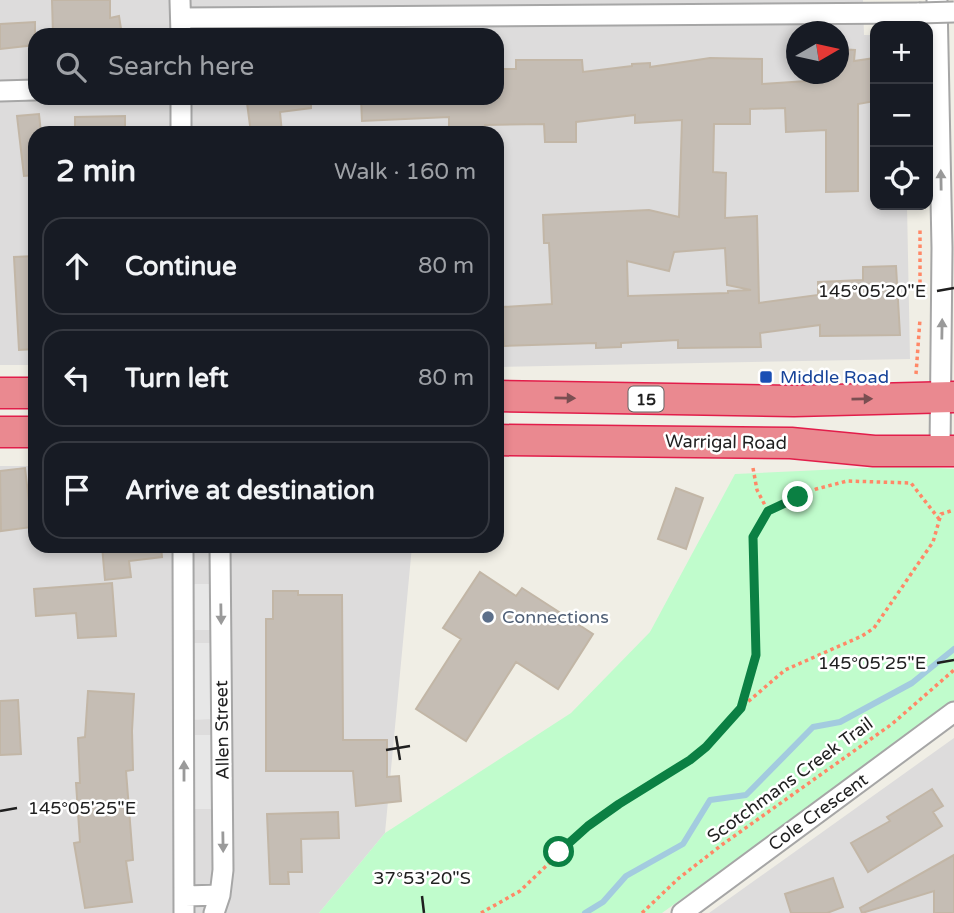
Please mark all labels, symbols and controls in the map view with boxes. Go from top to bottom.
north arrow [786,21,849,84]
map controls [870,21,933,210]
button: + [870,21,933,84]
search box [28,28,504,105]
icon: search [52,48,90,86]
text: Search here [108,51,254,82]
button: − [870,84,933,147]
button: locate [870,147,933,210]
text: 2 min [56,153,136,190]
text: Walk · 160 m [334,158,476,186]
one-way arrow [935,169,946,191]
icon: ahead [58,247,96,285]
text: Continue [125,251,237,282]
text: 80 m [418,252,474,280]
text: 145°05'20"E [818,280,926,302]
one-way arrow [936,318,947,340]
icon: left [58,359,96,397]
text: Turn left [125,363,228,394]
text: 80 m [418,364,474,392]
place label: Middle Road [780,366,889,388]
marker: Middle Road [758,369,774,385]
road number: 15 [628,386,664,412]
one-way arrow [554,392,576,403]
one-way arrow [852,393,874,405]
street label: Warrigal Road [665,430,787,454]
icon: arrive [58,471,96,509]
text: Arrive at destination [125,475,375,506]
route end [782,481,813,512]
one-way arrow [215,603,227,625]
place label: Connections [502,606,609,628]
marker: Connections [480,609,496,625]
text: 145°05'25"E [818,652,926,674]
street label: Allen Street [210,680,234,780]
street label: Scotchmans Creek Trail [703,712,877,848]
one-way arrow [178,760,190,782]
street label: Cole Crescent [764,768,872,855]
text: 145°05'25"E [28,797,136,819]
one-way arrow [217,831,229,853]
route start [543,836,574,867]
text: 37°53'20"S [373,867,471,889]

